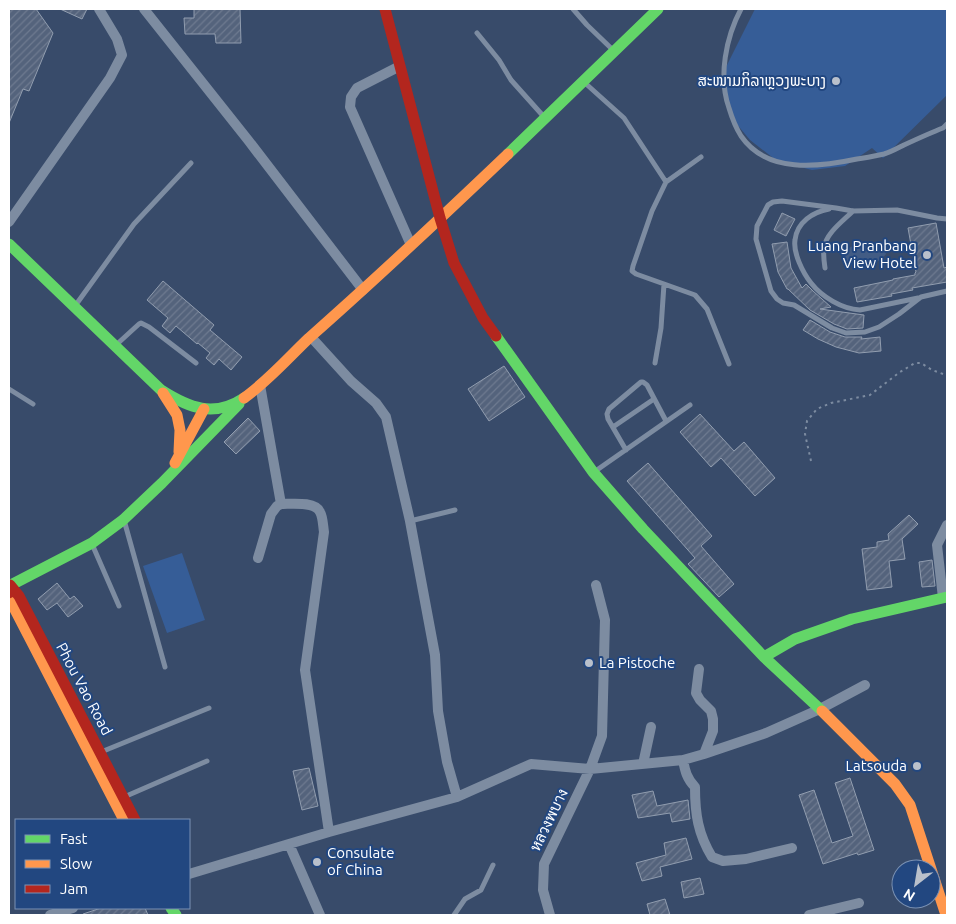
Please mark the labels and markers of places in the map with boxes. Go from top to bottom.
place label: ສະໜາມກິລາຫຼວງພະບາງ [697,72,826,90]
marker: ສະໜາມກິລາຫຼວງພະບາງ [830,75,842,87]
place label: Luang Pranbang View Hotel [808,237,917,271]
marker: Luang Pranbang View Hotel [921,249,933,261]
place label: La Pistoche [599,654,675,671]
marker: La Pistoche [583,657,595,669]
place label: Latsouda [845,757,907,774]
marker: Latsouda [911,760,923,772]
place label: Consulate of China [327,844,394,878]
marker: Consulate of China [311,856,323,868]

